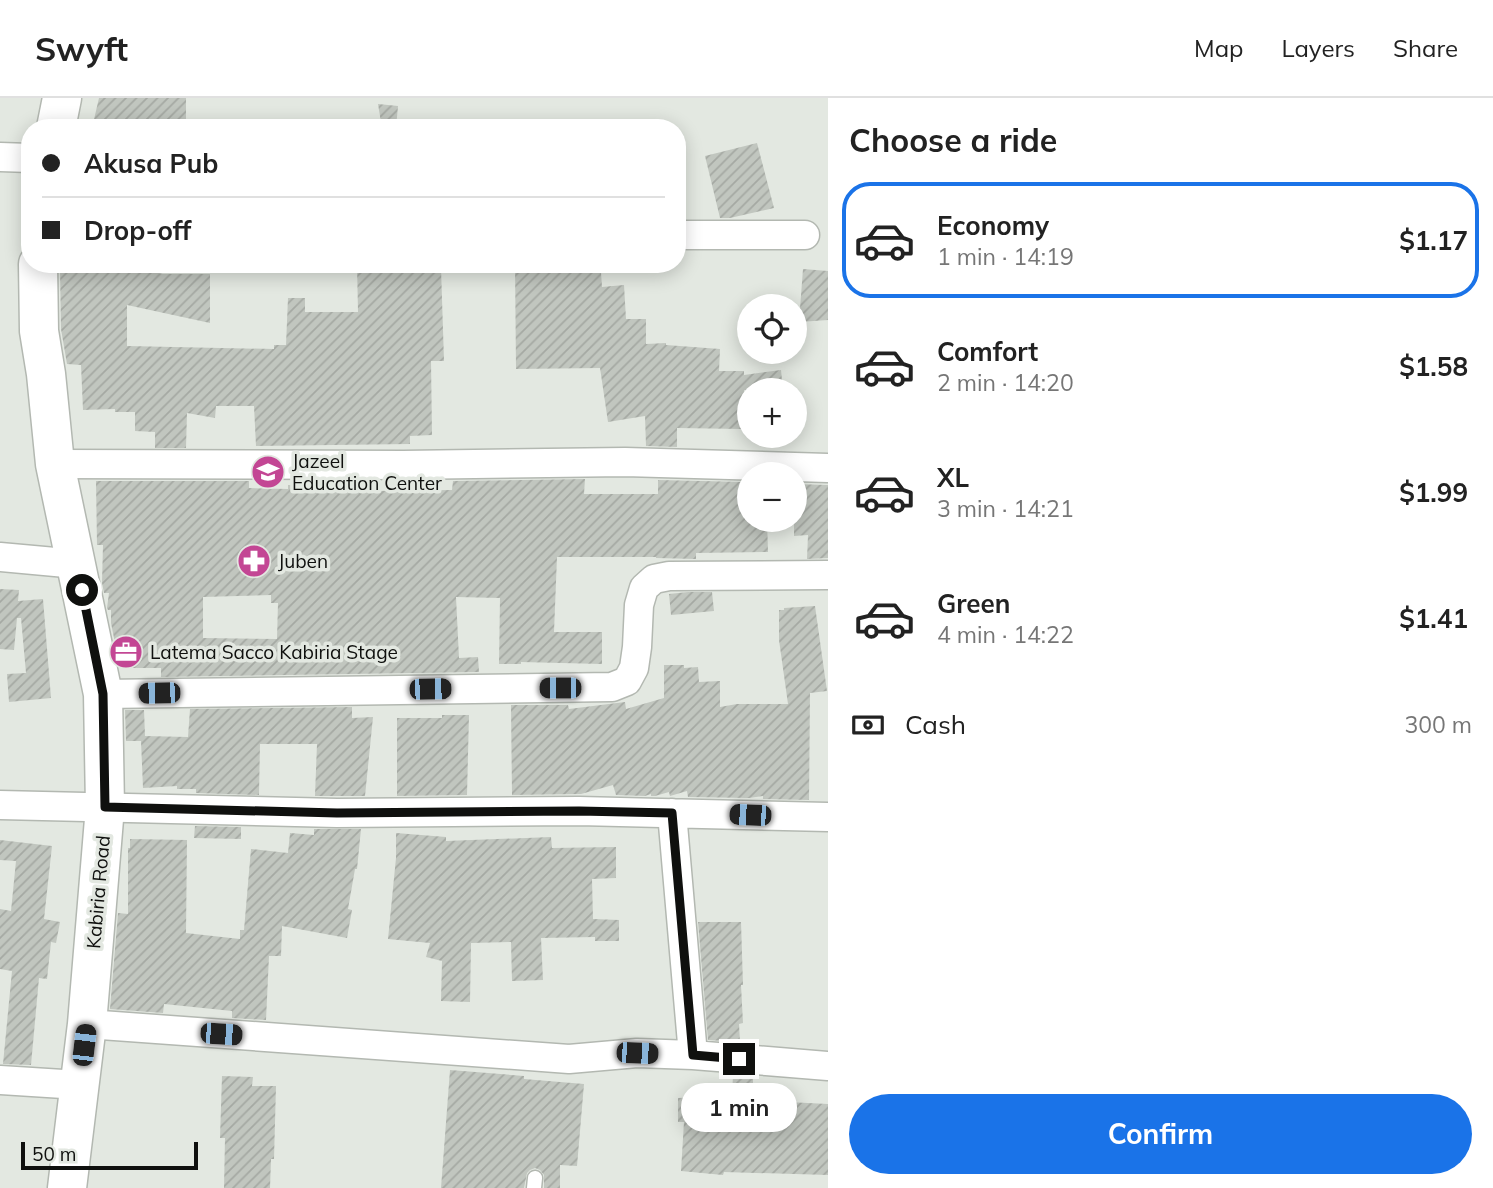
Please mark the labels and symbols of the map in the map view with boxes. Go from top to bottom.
place label: Jazeel Education Center [292,449,442,495]
school or university icon: Jazeel Education Center [249,453,287,491]
pharmacy icon: Juben [235,542,273,580]
place label: Juben [278,549,328,573]
route start [66,574,98,606]
office icon: Latema Sacco Kabiria Stage [107,633,145,671]
place label: Latema Sacco Kabiria Stage [150,640,398,664]
car [409,678,452,700]
car [540,678,582,699]
car [138,682,181,704]
car [729,804,772,826]
street label: Kabiria Road [81,834,115,950]
car [200,1022,243,1046]
car [72,1023,97,1067]
car [616,1042,659,1064]
route end [723,1043,755,1075]
callout: 1 min [681,1084,797,1132]
scale bar [21,1139,198,1171]

